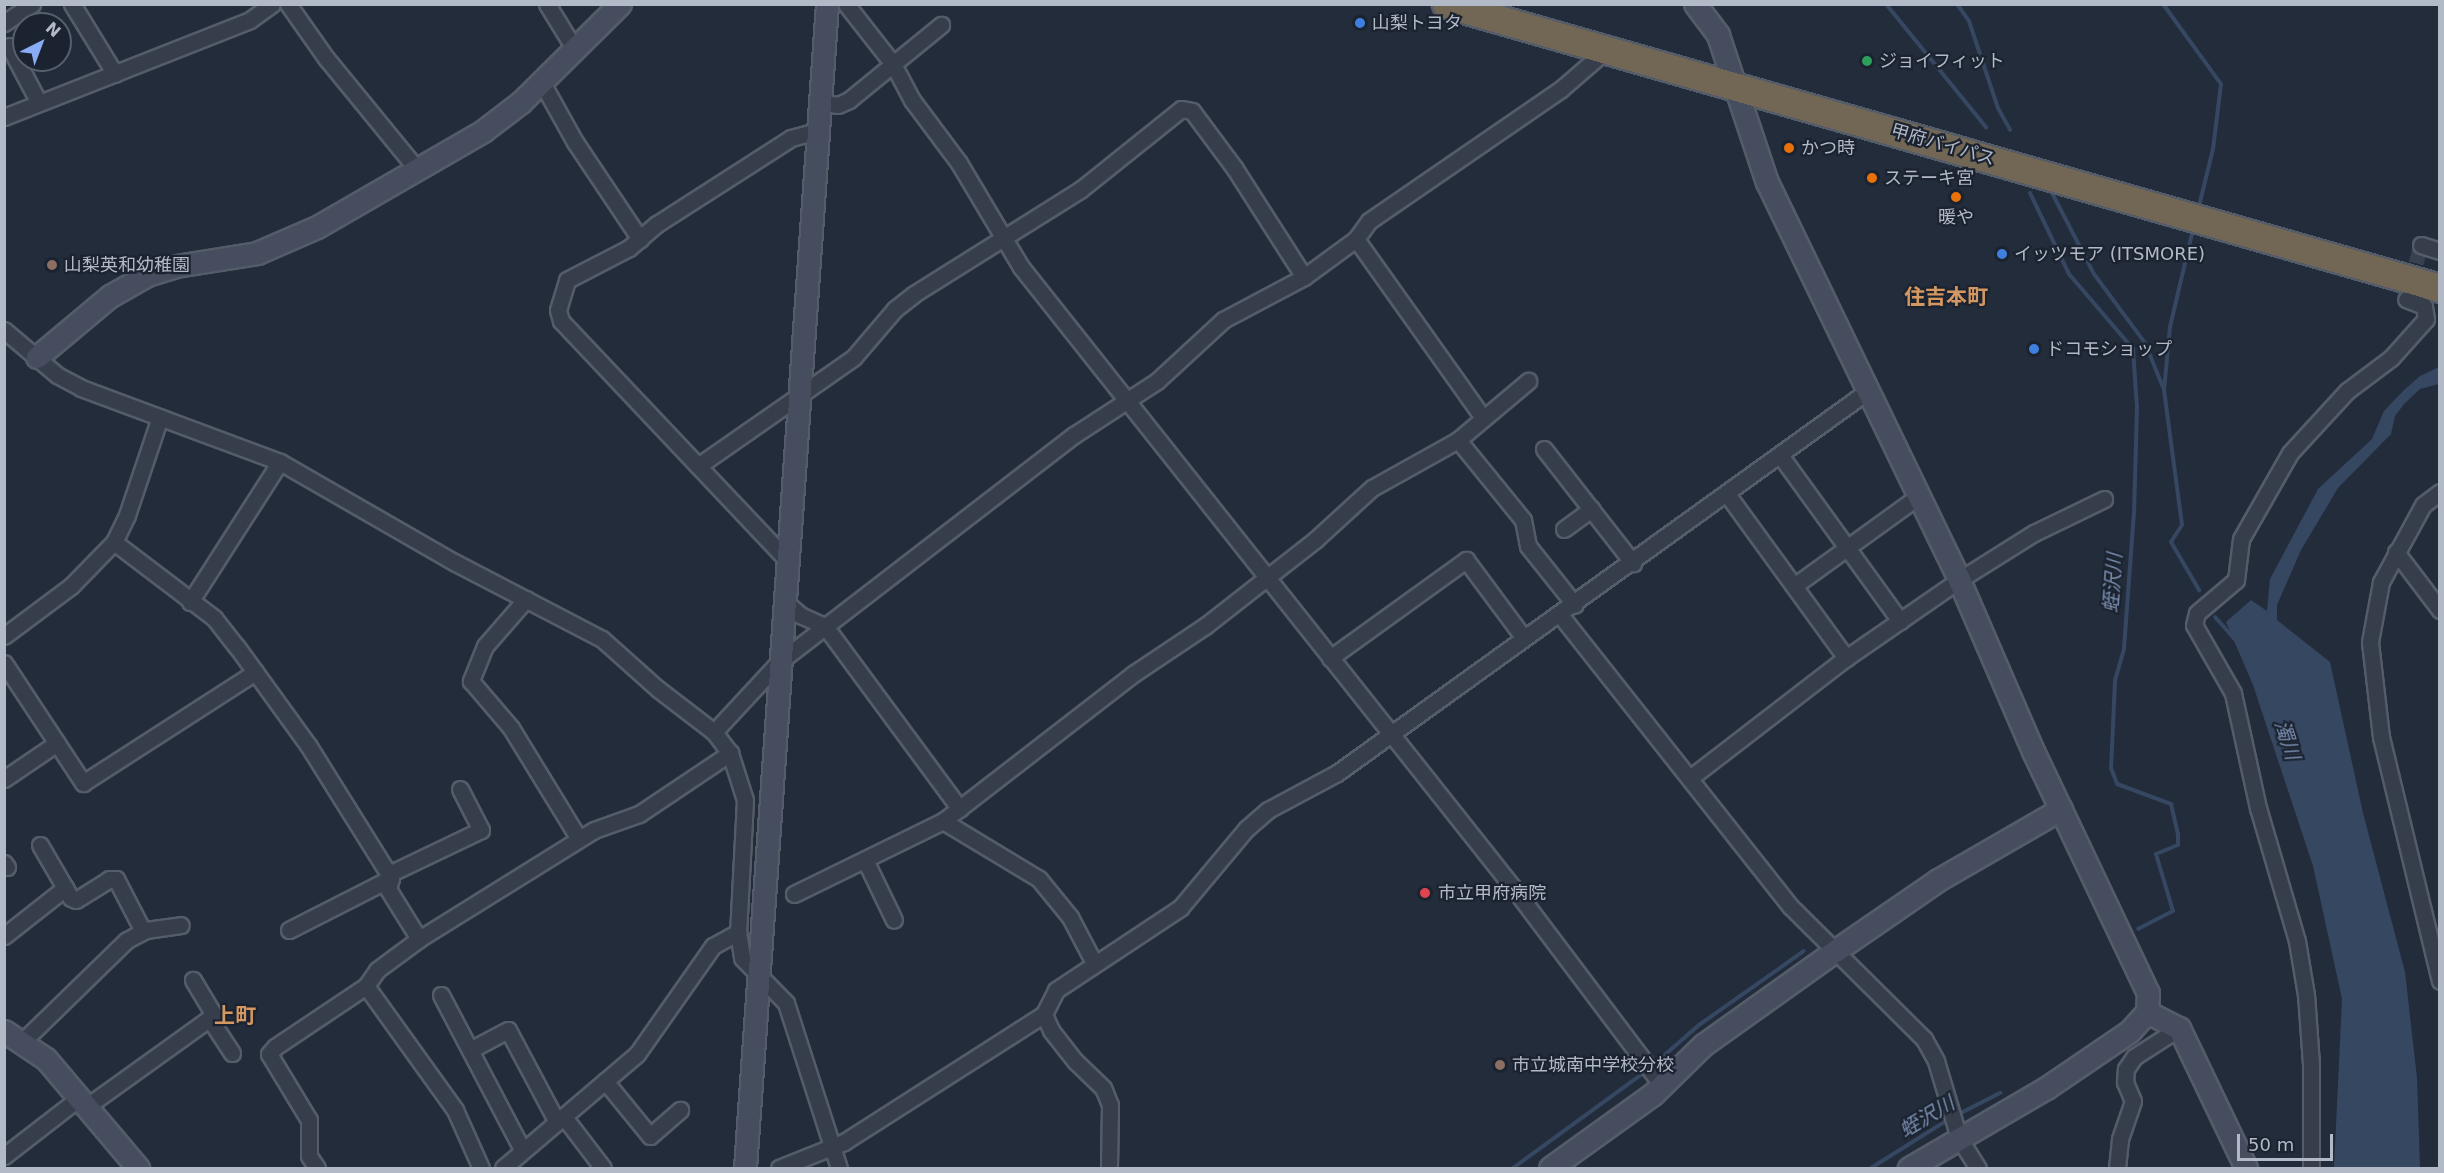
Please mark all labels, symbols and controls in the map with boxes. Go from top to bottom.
north arrow [12,12,72,72]
place label: 山梨トヨタ [1372,12,1462,34]
marker: 山梨トヨタ [1353,16,1367,30]
text: N [42,18,64,41]
place label: ジョイフィット [1879,50,2005,72]
marker: ジョイフィット [1860,54,1874,68]
street label: 甲府バイパス [1888,120,1998,170]
place label: かつ時 [1801,137,1855,159]
marker: かつ時 [1782,141,1796,155]
place label: ステーキ宮 [1884,167,1974,189]
marker: ステーキ宮 [1865,171,1879,185]
marker: 暖や [1949,190,1963,204]
place label: 暖や [1938,206,1974,228]
place label: イッツモア (ITSMORE) [2014,243,2205,265]
marker: イッツモア (ITSMORE) [1995,247,2009,261]
place label: 山梨英和幼稚園 [64,254,190,276]
marker: 山梨英和幼稚園 [45,258,59,272]
district label: 住吉本町 [1904,284,1988,310]
place label: ドコモショップ [2046,338,2172,360]
marker: ドコモショップ [2027,342,2041,356]
water label: 蛭沢川 [2099,552,2127,614]
water label: 濁川 [2269,717,2305,763]
place label: 市立甲府病院 [1438,882,1546,904]
marker: 市立甲府病院 [1416,884,1434,902]
district label: 上町 [214,1003,256,1029]
place label: 市立城南中学校分校 [1512,1054,1674,1076]
marker: 市立城南中学校分校 [1493,1058,1507,1072]
water label: 蛭沢川 [1895,1091,1959,1143]
scale bar [2240,1122,2336,1160]
text: 50 m [2248,1134,2294,1155]

